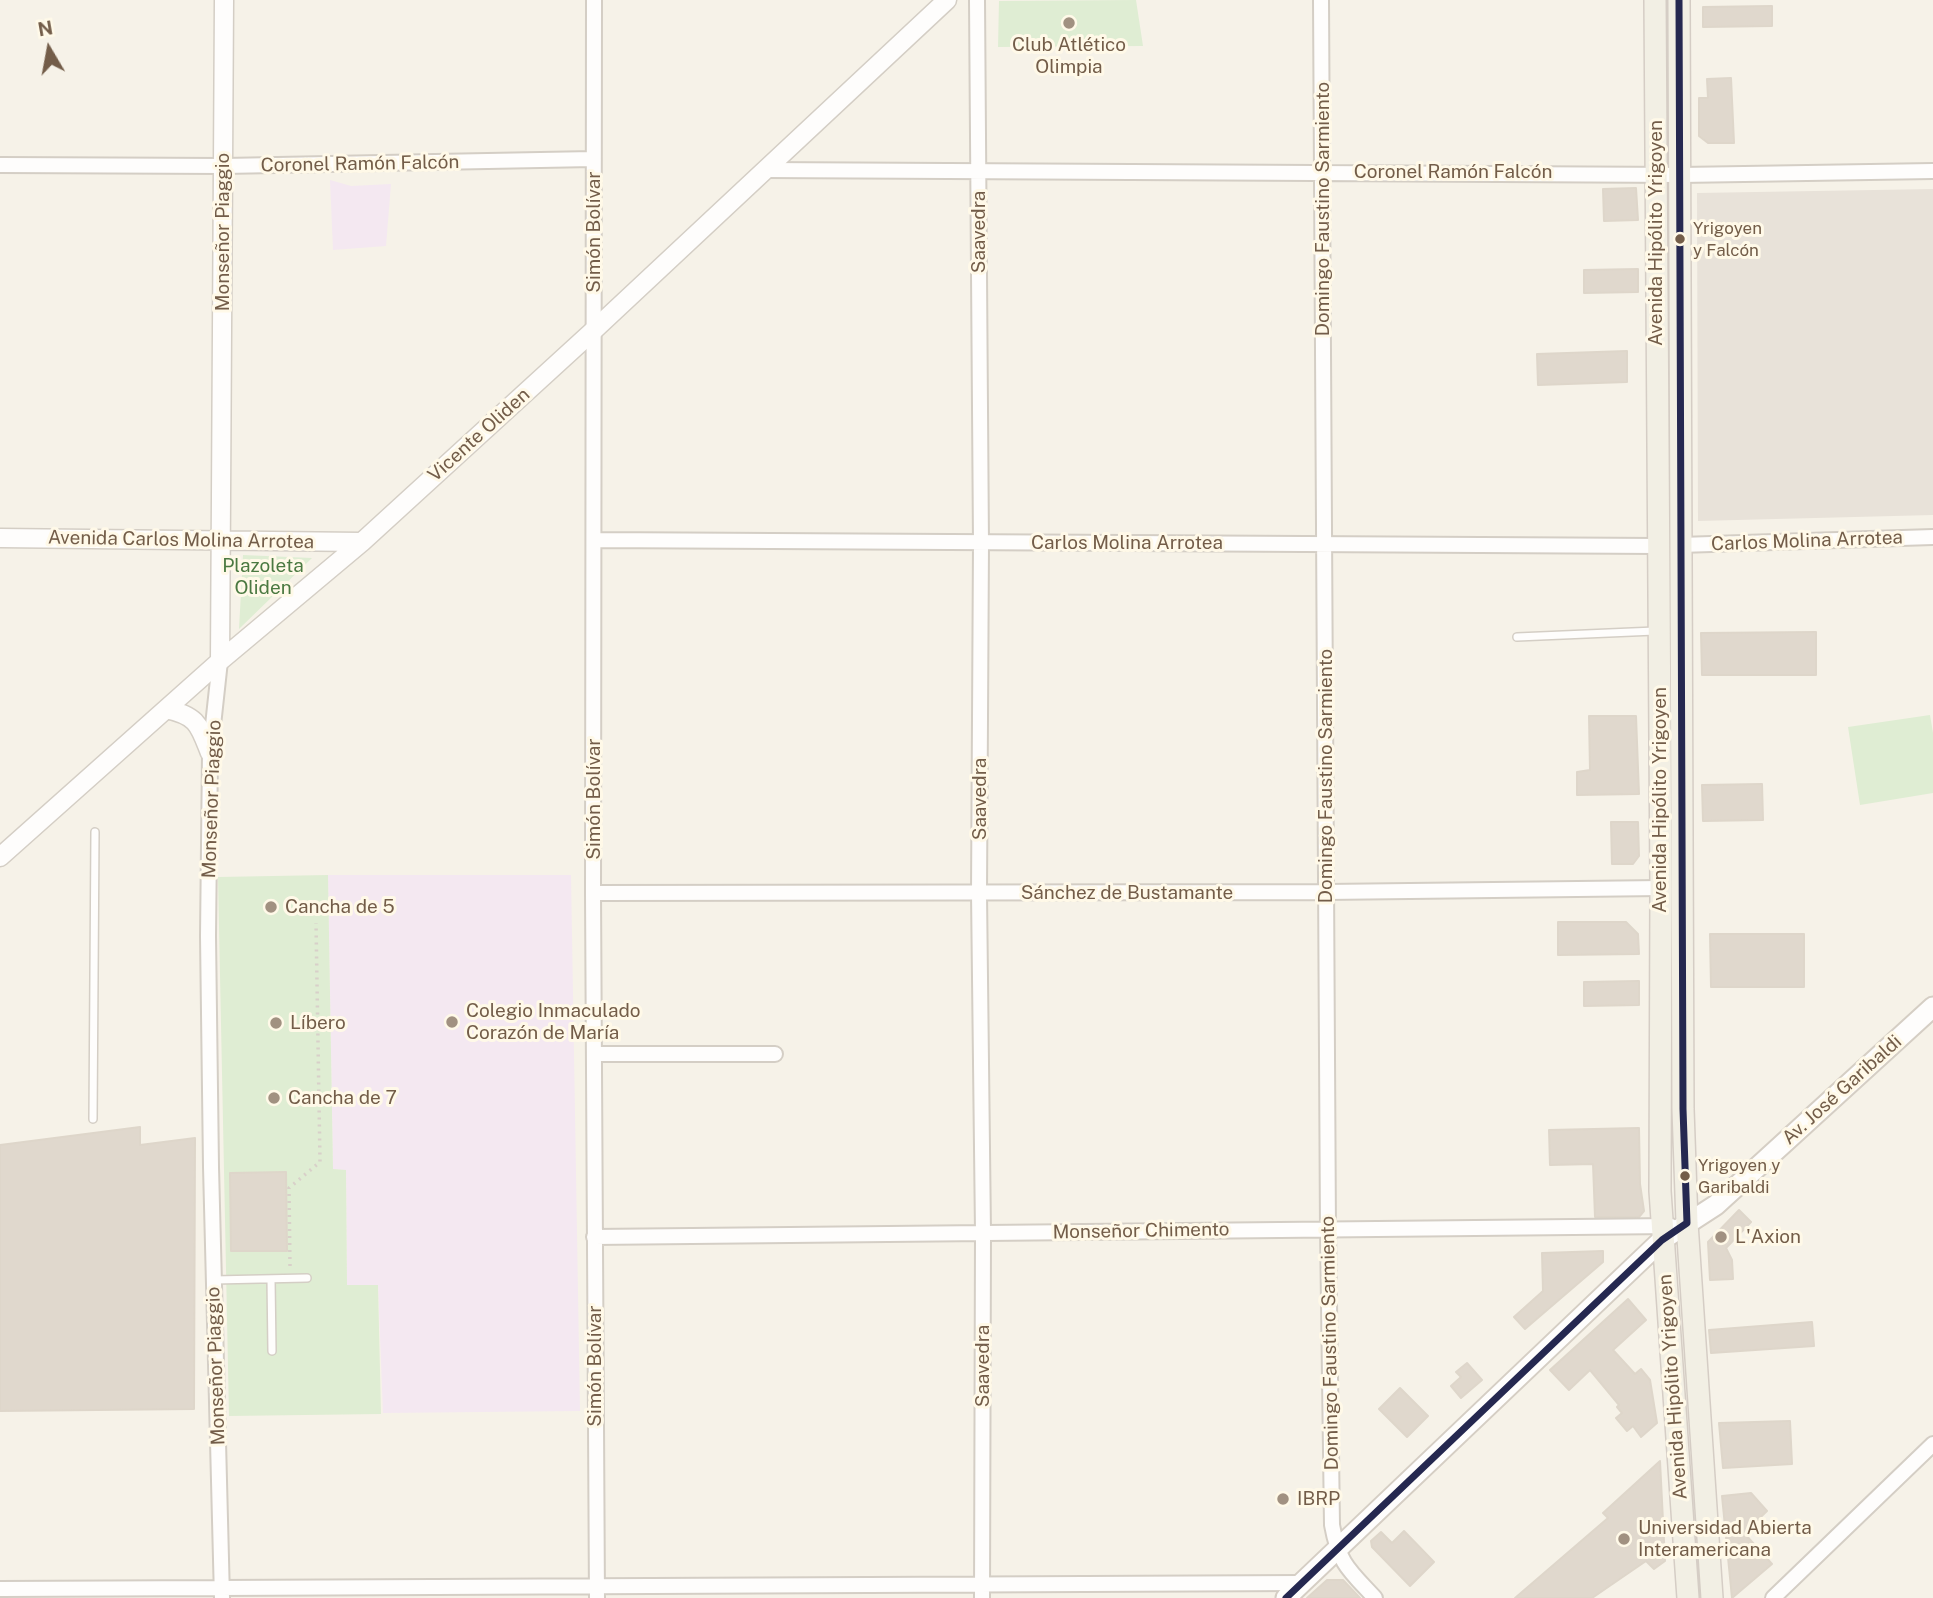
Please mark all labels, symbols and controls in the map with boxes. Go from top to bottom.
north arrow [14,14,84,84]
marker: Club Atlético Olimpia [1061,15,1077,31]
text: N [36,16,55,40]
place label: Club Atlético Olimpia [1012,34,1126,78]
street label: Domingo Faustino Sarmiento [1312,82,1334,336]
street label: Avenida Hipólito Yrigoyen [1645,120,1667,346]
street label: Coronel Ramón Falcón [260,151,460,177]
street label: Monseñor Piaggio [212,153,234,311]
street label: Coronel Ramón Falcón [1354,161,1552,183]
street label: Simón Bolívar [583,171,605,293]
street label: Saavedra [968,191,990,273]
place label: Yrigoyen y Falcón [1693,219,1762,259]
marker: Yrigoyen y Falcón [1673,232,1687,246]
street label: Vicente Oliden [424,383,534,487]
street label: Avenida Carlos Molina Arrotea [48,526,314,554]
street label: Carlos Molina Arrotea [1711,526,1903,556]
street label: Carlos Molina Arrotea [1031,532,1223,554]
park label: Plazoleta Oliden [222,555,304,599]
street label: Domingo Faustino Sarmiento [1315,649,1337,903]
street label: Avenida Hipólito Yrigoyen [1649,687,1671,913]
street label: Monseñor Piaggio [198,719,226,879]
street label: Simón Bolívar [583,738,605,860]
street label: Saavedra [969,758,991,840]
street label: Sánchez de Bustamante [1021,882,1233,904]
place label: Cancha de 5 [285,896,395,918]
marker: Cancha de 5 [263,899,279,915]
place label: Colegio Inmaculado Corazón de María [466,1000,641,1044]
place label: Líbero [290,1012,346,1034]
marker: Colegio Inmaculado Corazón de María [444,1014,460,1030]
marker: Líbero [268,1015,284,1031]
street label: Av. José Garibaldi [1778,1030,1906,1150]
place label: Cancha de 7 [288,1087,397,1109]
marker: Cancha de 7 [266,1090,282,1106]
place label: Yrigoyen y Garibaldi [1698,1156,1780,1196]
marker: Yrigoyen y Garibaldi [1678,1169,1692,1183]
street label: Domingo Faustino Sarmiento [1316,1216,1344,1470]
street label: Monseñor Chimento [1052,1218,1230,1244]
place label: L'Axion [1735,1226,1801,1248]
marker: L'Axion [1713,1229,1729,1245]
street label: Avenida Hipólito Yrigoyen [1654,1273,1692,1501]
street label: Monseñor Piaggio [202,1286,230,1446]
street label: Simón Bolívar [584,1305,606,1427]
street label: Saavedra [972,1325,994,1407]
place label: IBRP [1297,1488,1340,1510]
marker: IBRP [1275,1491,1291,1507]
place label: Universidad Abierta Interamericana [1638,1517,1812,1561]
marker: Universidad Abierta Interamericana [1616,1531,1632,1547]

